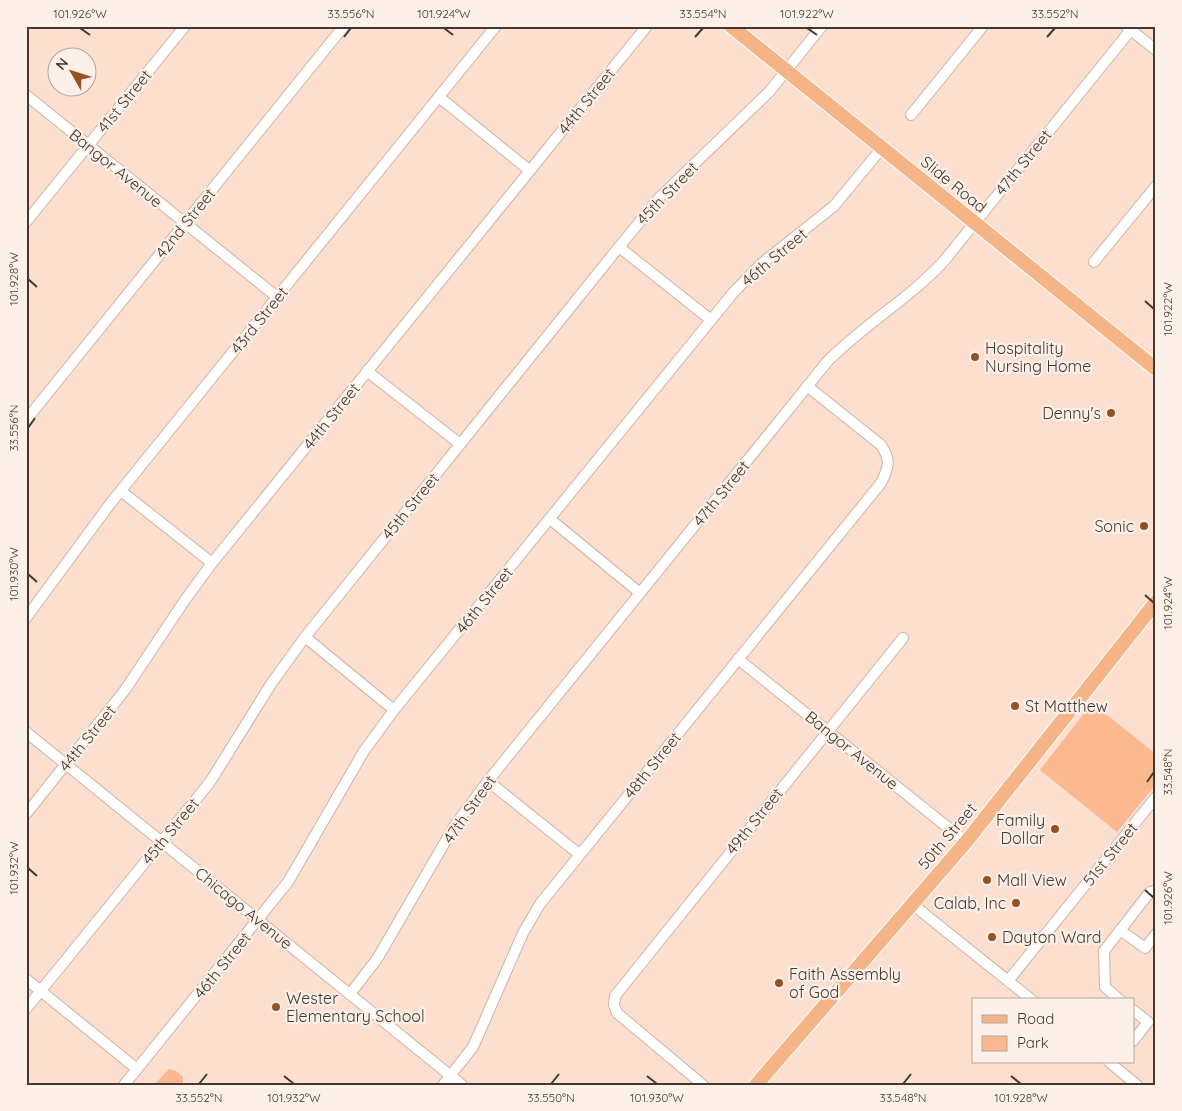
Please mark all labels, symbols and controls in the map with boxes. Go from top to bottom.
text: 101.926°W [53,6,107,21]
text: 33.556°N [327,6,375,21]
text: 101.924°W [417,6,471,21]
text: 33.554°N [680,6,726,21]
text: 101.922°W [780,6,834,21]
text: 33.552°N [1031,6,1079,21]
north arrow [48,48,98,98]
text: N [52,54,72,73]
street label: 44th Street [553,64,619,138]
street label: 41st Street [93,65,155,137]
street label: Bangor Avenue [65,124,167,212]
street label: 47th Street [990,125,1056,199]
street label: Slide Road [917,151,991,217]
street label: 45th Street [632,157,702,229]
street label: 42nd Street [151,184,219,262]
street label: 46th Street [737,224,811,290]
text: 101.928°W [6,252,21,306]
street label: 43rd Street [226,282,292,358]
text: 101.922°W [1160,282,1175,336]
place label: Hospitality Nursing Home [985,338,1091,376]
marker: Hospitality Nursing Home [969,351,981,363]
street label: 44th Street [298,379,364,453]
place label: Denny's [1042,403,1101,423]
text: 33.556°N [6,404,21,452]
marker: Denny's [1105,407,1117,419]
street label: 47th Street [688,456,754,530]
street label: 45th Street [377,469,443,543]
place label: Sonic [1094,516,1134,536]
marker: Sonic [1138,520,1150,532]
text: 101.930°W [6,547,21,601]
street label: 46th Street [451,563,517,637]
text: 101.924°W [1160,576,1175,630]
place label: St Matthew [1025,696,1108,716]
marker: St Matthew [1009,700,1021,712]
street label: 44th Street [54,701,120,775]
street label: Bangor Avenue [801,706,903,794]
street label: 48th Street [619,728,685,802]
text: 33.548°N [1160,749,1175,795]
street label: 47th Street [438,771,500,847]
street label: 49th Street [721,784,787,858]
street label: 45th Street [137,794,203,868]
street label: 50th Street [913,799,981,873]
place label: Family Dollar [996,810,1045,848]
street label: 51st Street [1078,818,1142,890]
marker: Family Dollar [1049,823,1061,835]
text: 101.932°W [6,841,21,895]
street label: Chicago Avenue [191,863,297,953]
place label: Mall View [997,870,1067,890]
text: 101.926°W [1160,871,1175,925]
marker: Mall View [981,874,993,886]
place label: Calab, Inc [934,893,1006,913]
marker: Calab, Inc [1010,897,1022,909]
place label: Dayton Ward [1002,927,1101,947]
street label: 46th Street [189,928,255,1002]
marker: Dayton Ward [986,931,998,943]
place label: Faith Assembly of God [789,964,901,1002]
marker: Faith Assembly of God [773,977,785,989]
place label: Wester Elementary School [286,988,425,1026]
legend [972,998,1134,1064]
marker: Wester Elementary School [270,1001,282,1013]
text: Road [1017,1009,1054,1028]
text: Park [1017,1033,1049,1052]
text: 33.552°N [175,1090,223,1105]
text: 101.932°W [267,1090,321,1105]
text: 33.550°N [527,1090,575,1105]
text: 101.930°W [630,1090,684,1105]
text: 33.548°N [880,1090,926,1105]
text: 101.928°W [994,1090,1048,1105]

